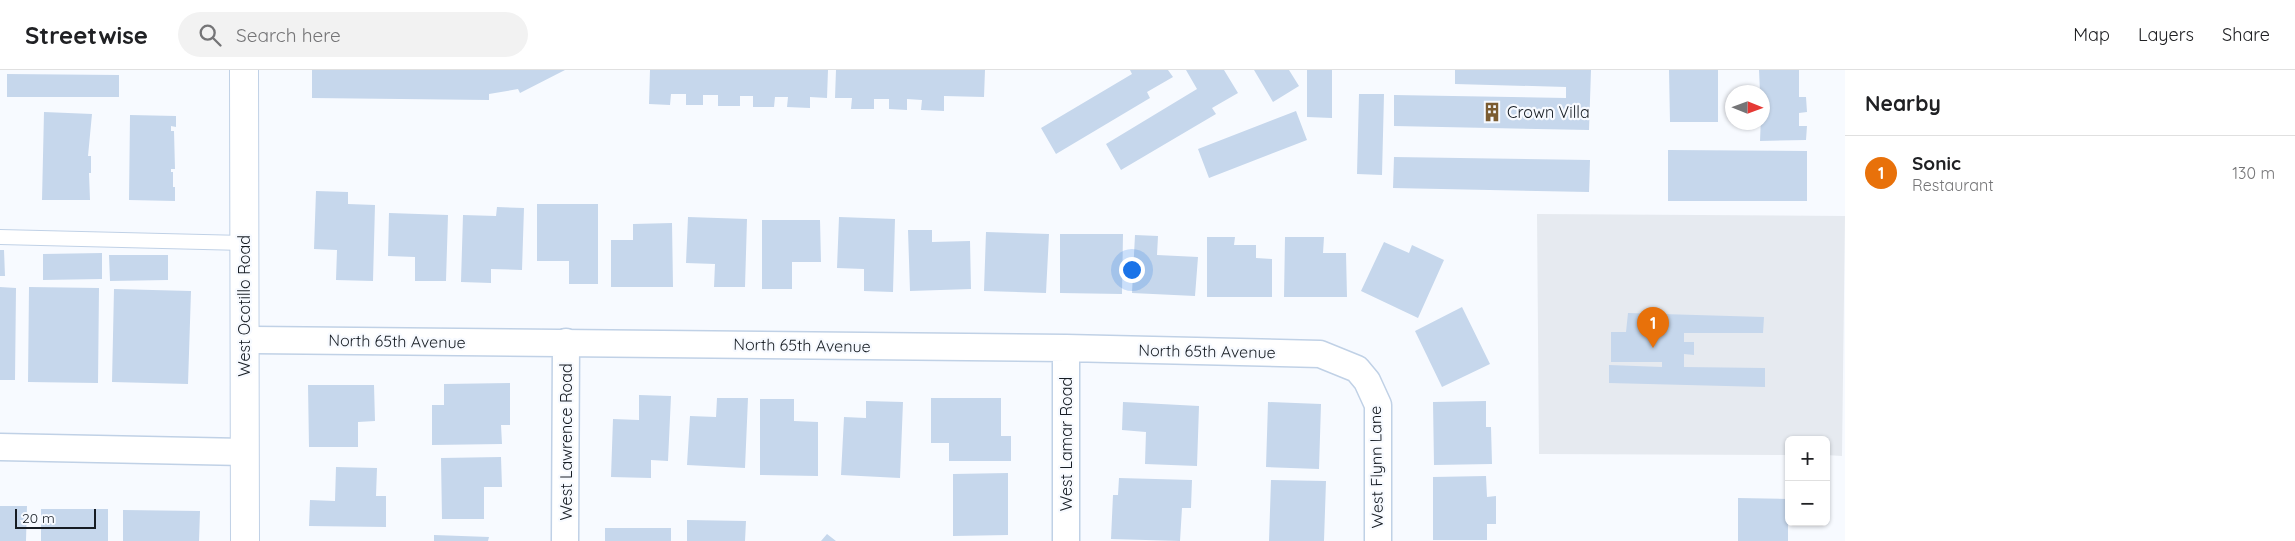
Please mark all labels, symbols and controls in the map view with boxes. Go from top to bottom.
search box [178,12,528,57]
text: Streetwise [25,20,148,50]
icon: search [196,21,224,49]
text: Search here [236,23,341,47]
text: Map [2073,23,2110,46]
text: Layers [2138,23,2194,46]
text: Share [2222,23,2270,46]
north arrow [1725,85,1770,130]
text: Nearby [1865,90,1941,116]
building icon: Crown Villa [1481,101,1503,123]
place label: Crown Villa [1507,102,1590,122]
text: Sonic [1912,151,1961,175]
text: 1 [1878,163,1884,183]
text: 130 m [2232,163,2275,183]
text: Restaurant [1912,175,1994,195]
street label: West Ocotillo Road [234,235,254,377]
your location [1119,257,1145,283]
pin: 1 [1637,307,1669,348]
street label: North 65th Avenue [328,330,466,352]
street label: North 65th Avenue [733,334,871,356]
street label: North 65th Avenue [1138,340,1276,362]
street label: West Lawrence Road [556,363,576,521]
street label: West Lamar Road [1056,377,1076,511]
street label: West Flynn Lane [1365,406,1387,528]
map controls [1785,436,1830,526]
button: + [1785,436,1830,481]
button: − [1785,481,1830,526]
scale bar [15,506,96,529]
text: 20 m [22,509,55,527]

